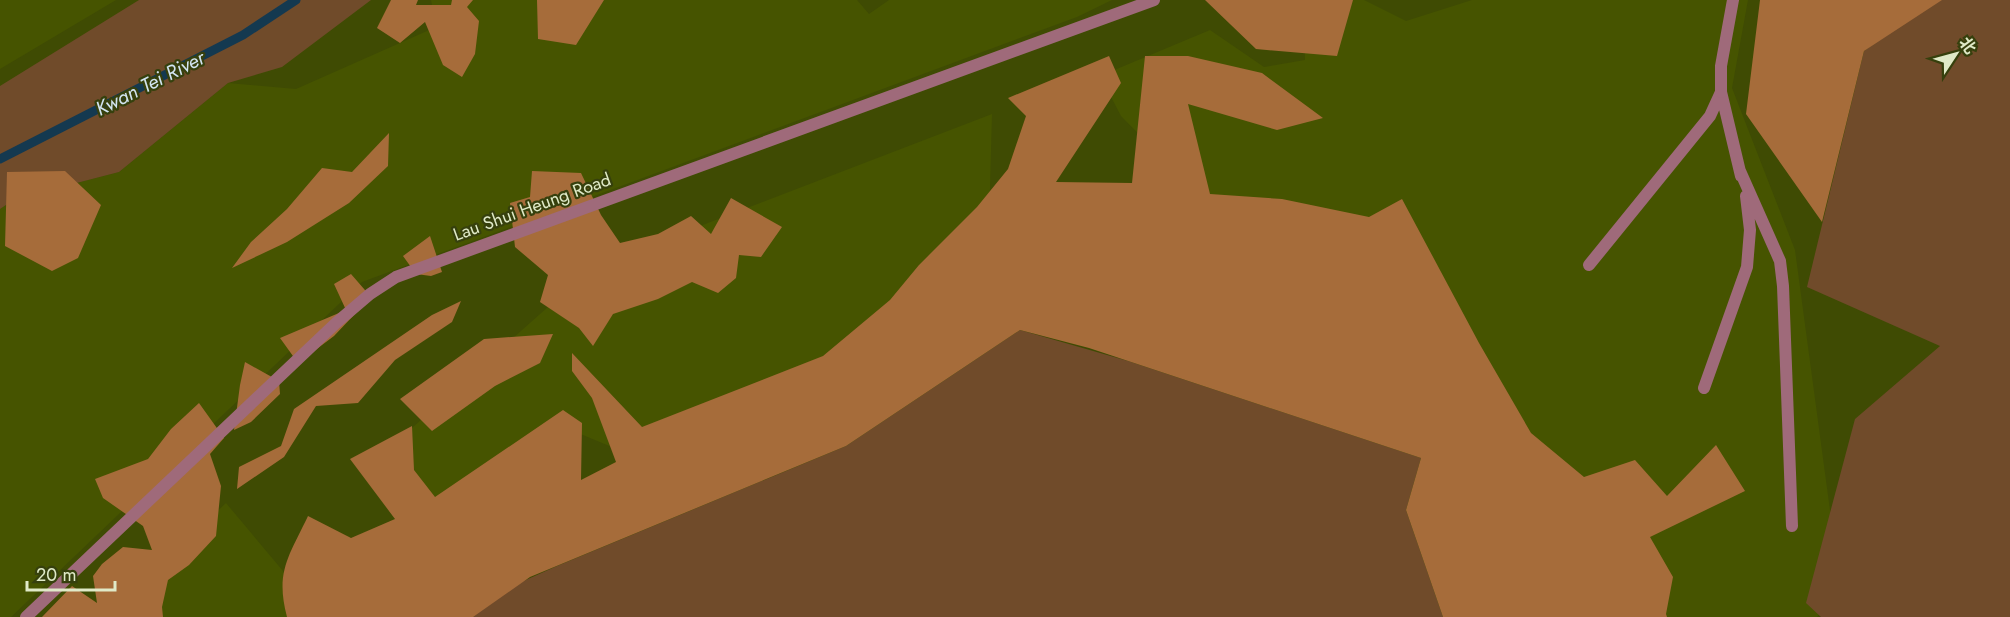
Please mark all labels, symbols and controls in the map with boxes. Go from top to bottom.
north arrow [1926,24,1986,84]
text: 北 [1954,32,1982,59]
water label: Kwan Tei River [90,43,211,123]
street label: Lau Shui Heung Road [450,166,614,248]
scale bar [27,554,116,592]
text: 20 m [36,562,76,588]

